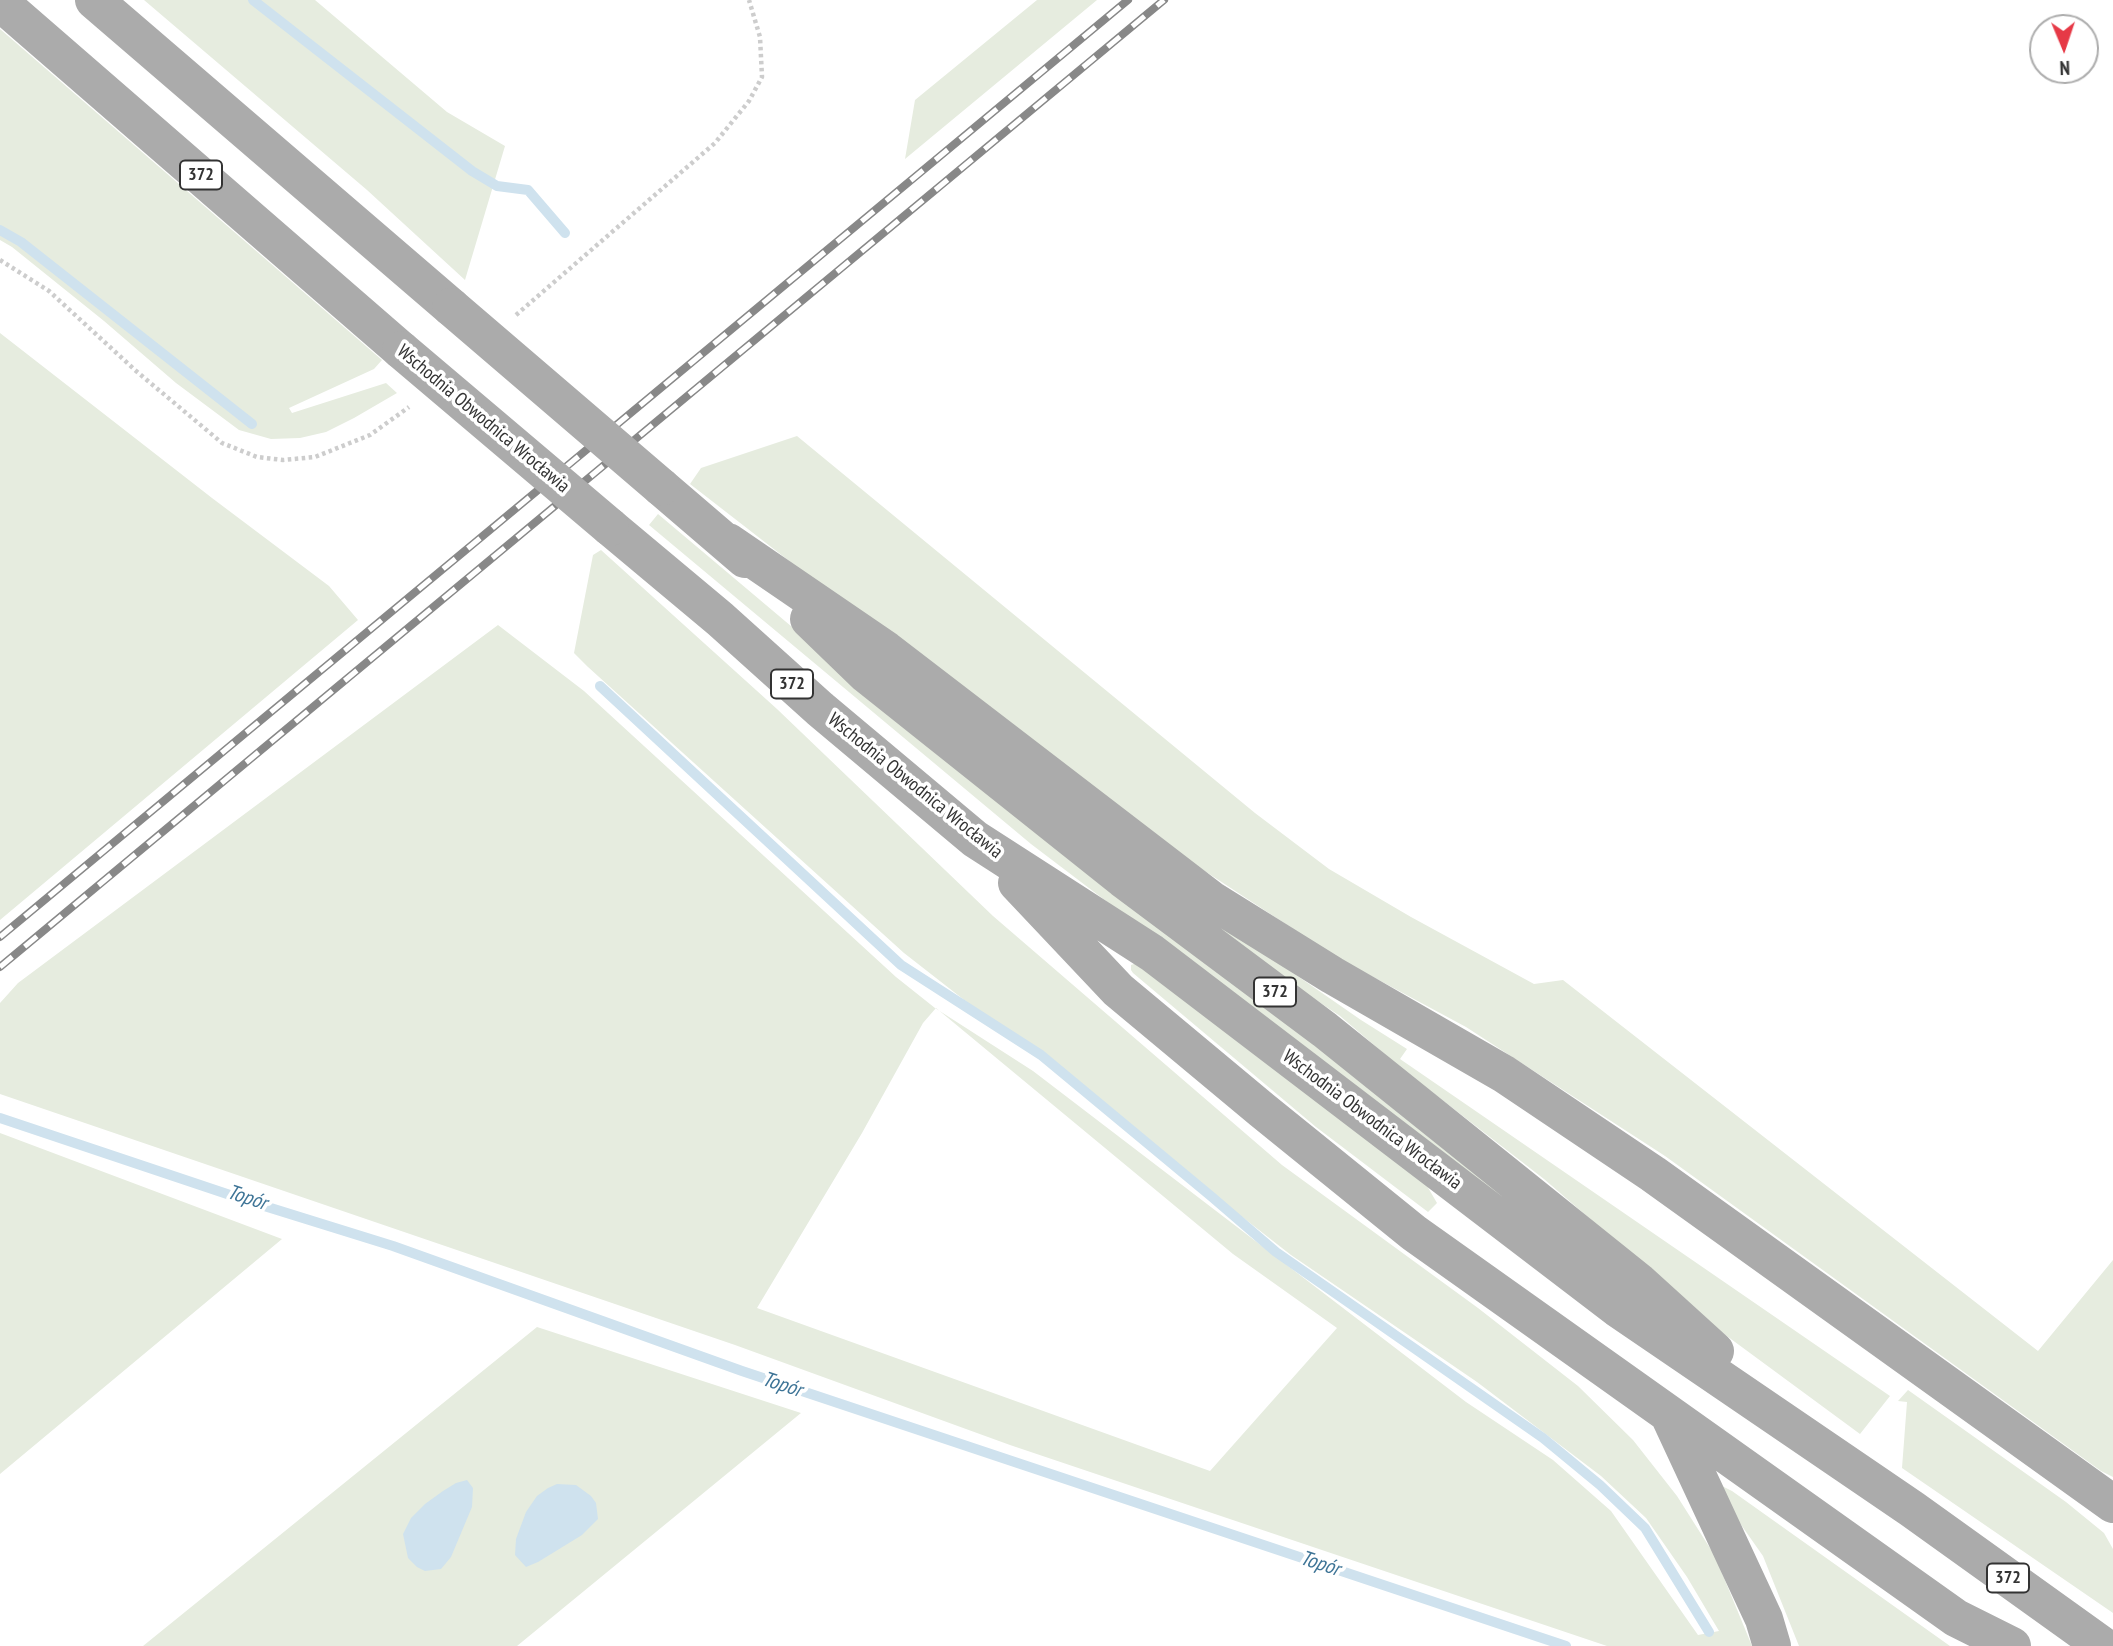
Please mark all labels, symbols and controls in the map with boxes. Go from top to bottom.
north arrow [2029,14,2099,84]
text: N [2059,56,2070,80]
road number: 372 [180,160,222,190]
street label: Wschodnia Obwodnica Wrocławia [392,340,574,498]
road number: 372 [771,670,813,698]
street label: Wschodnia Obwodnica Wrocławia [823,708,1007,864]
road number: 372 [1254,978,1296,1007]
street label: Wschodnia Obwodnica Wrocławia [1278,1045,1466,1195]
water label: Topór [224,1180,270,1216]
water label: Topór [759,1367,805,1403]
water label: Topór [1297,1546,1343,1582]
road number: 372 [1987,1563,2029,1592]

